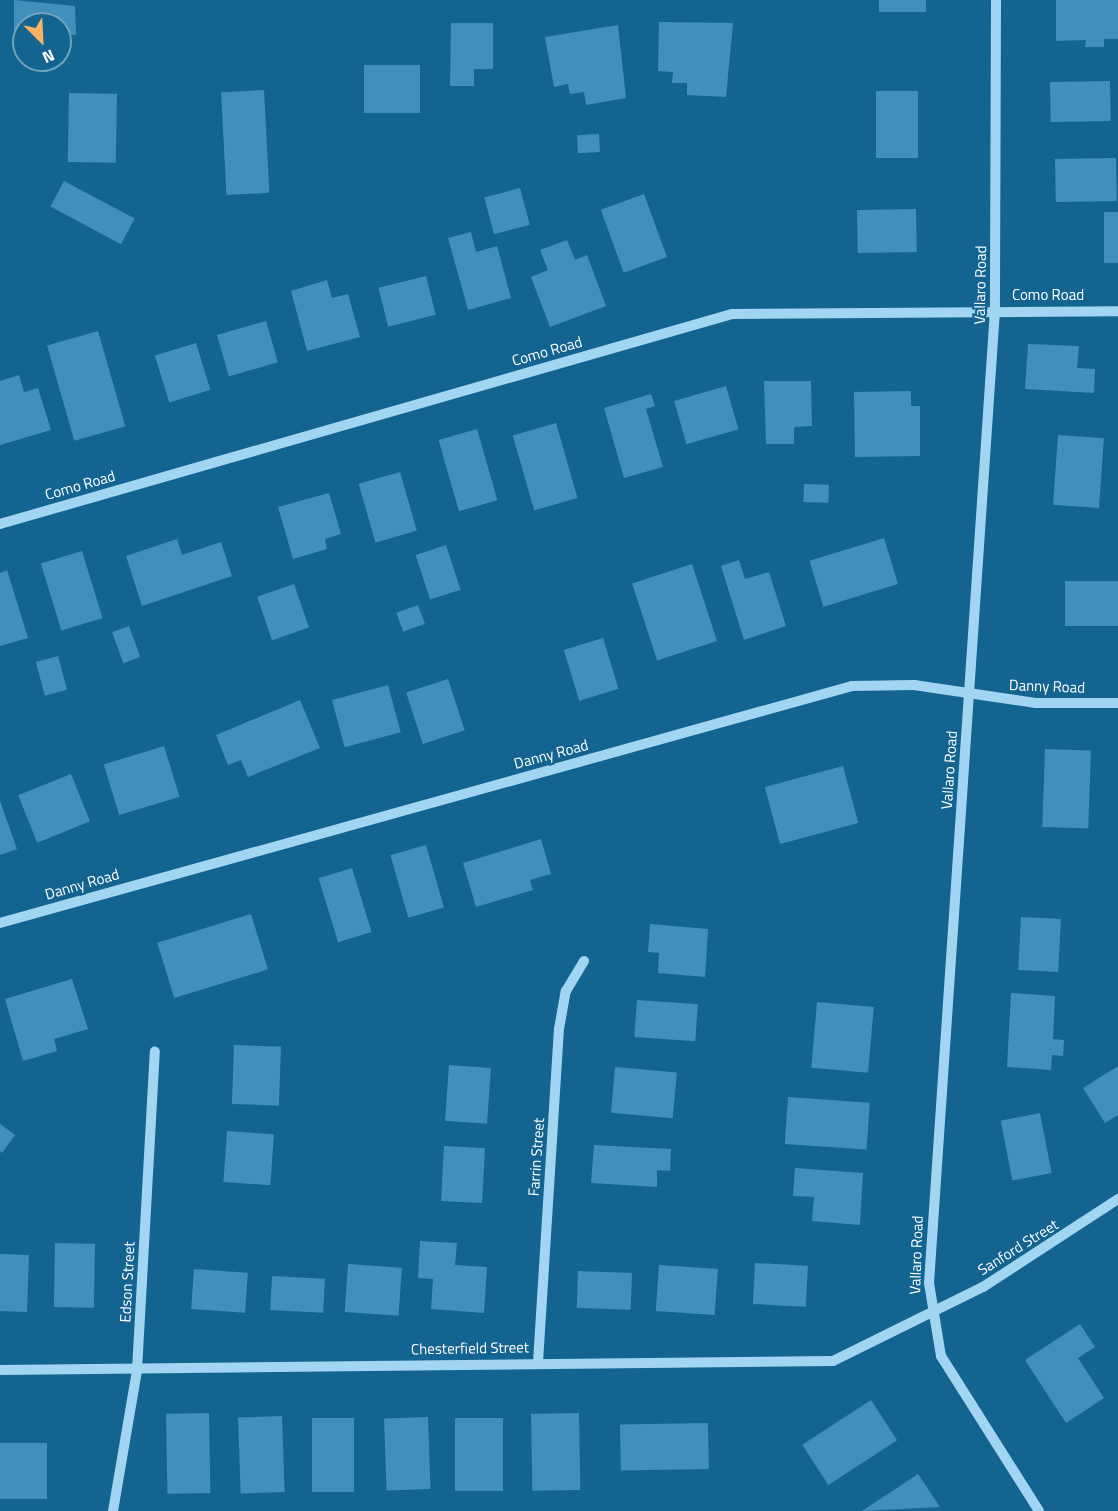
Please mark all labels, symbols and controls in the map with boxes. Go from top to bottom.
north arrow [12,12,72,72]
text: N [39,43,58,70]
street label: Vallaro Road [970,245,990,325]
street label: Como Road [1012,286,1084,304]
street label: Como Road [510,332,584,370]
street label: Como Road [43,466,117,504]
street label: Danny Road [1009,676,1085,696]
street label: Vallaro Road [937,730,961,810]
street label: Danny Road [512,735,590,773]
street label: Danny Road [43,865,121,903]
street label: Farrin Street [524,1117,548,1197]
street label: Vallaro Road [906,1215,926,1295]
street label: Sanford Street [974,1215,1062,1279]
street label: Edson Street [116,1241,138,1323]
street label: Chesterfield Street [411,1338,529,1358]

